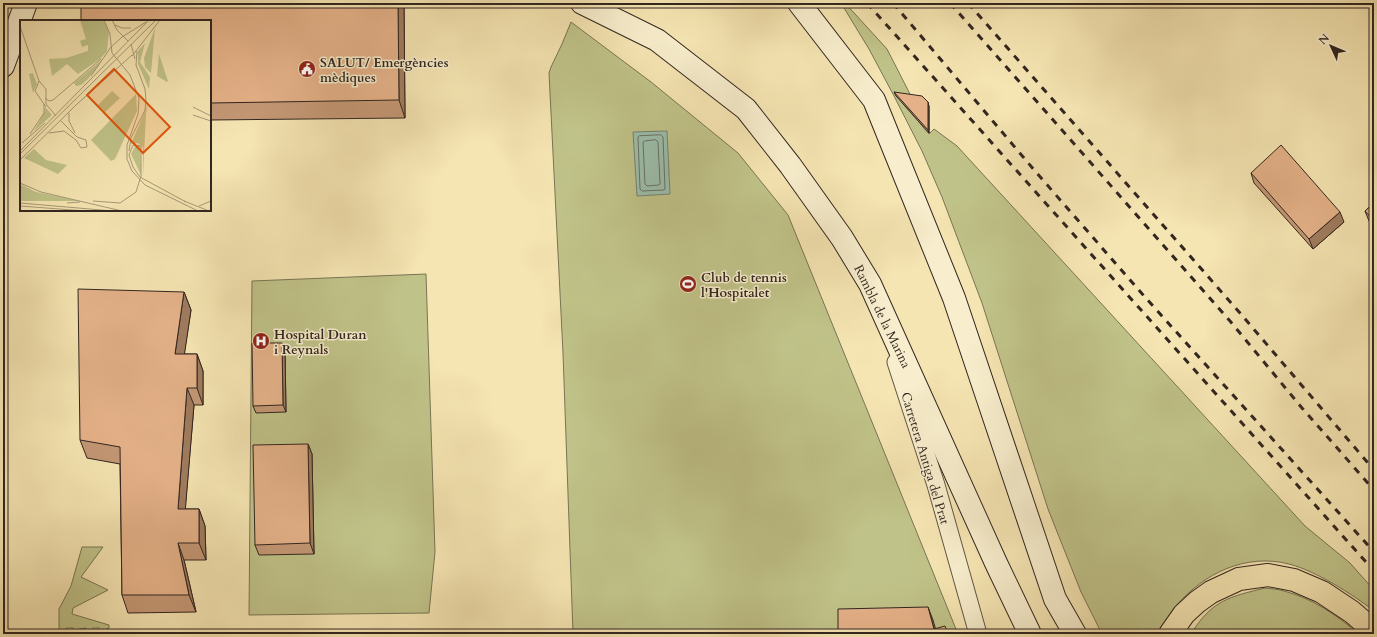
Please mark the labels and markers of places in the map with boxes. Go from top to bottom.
place label: SALUT/ Emergències mèdiques [320,54,449,87]
public building icon: SALUT/ Emergències mèdiques [297,59,317,79]
place label: Club de tennis l'Hospitalet [701,269,787,302]
sports icon: Club de tennis l'Hospitalet [678,274,698,294]
place label: Hospital Duran i Reynals [274,326,367,359]
hospital icon: Hospital Duran i Reynals [251,331,271,351]

